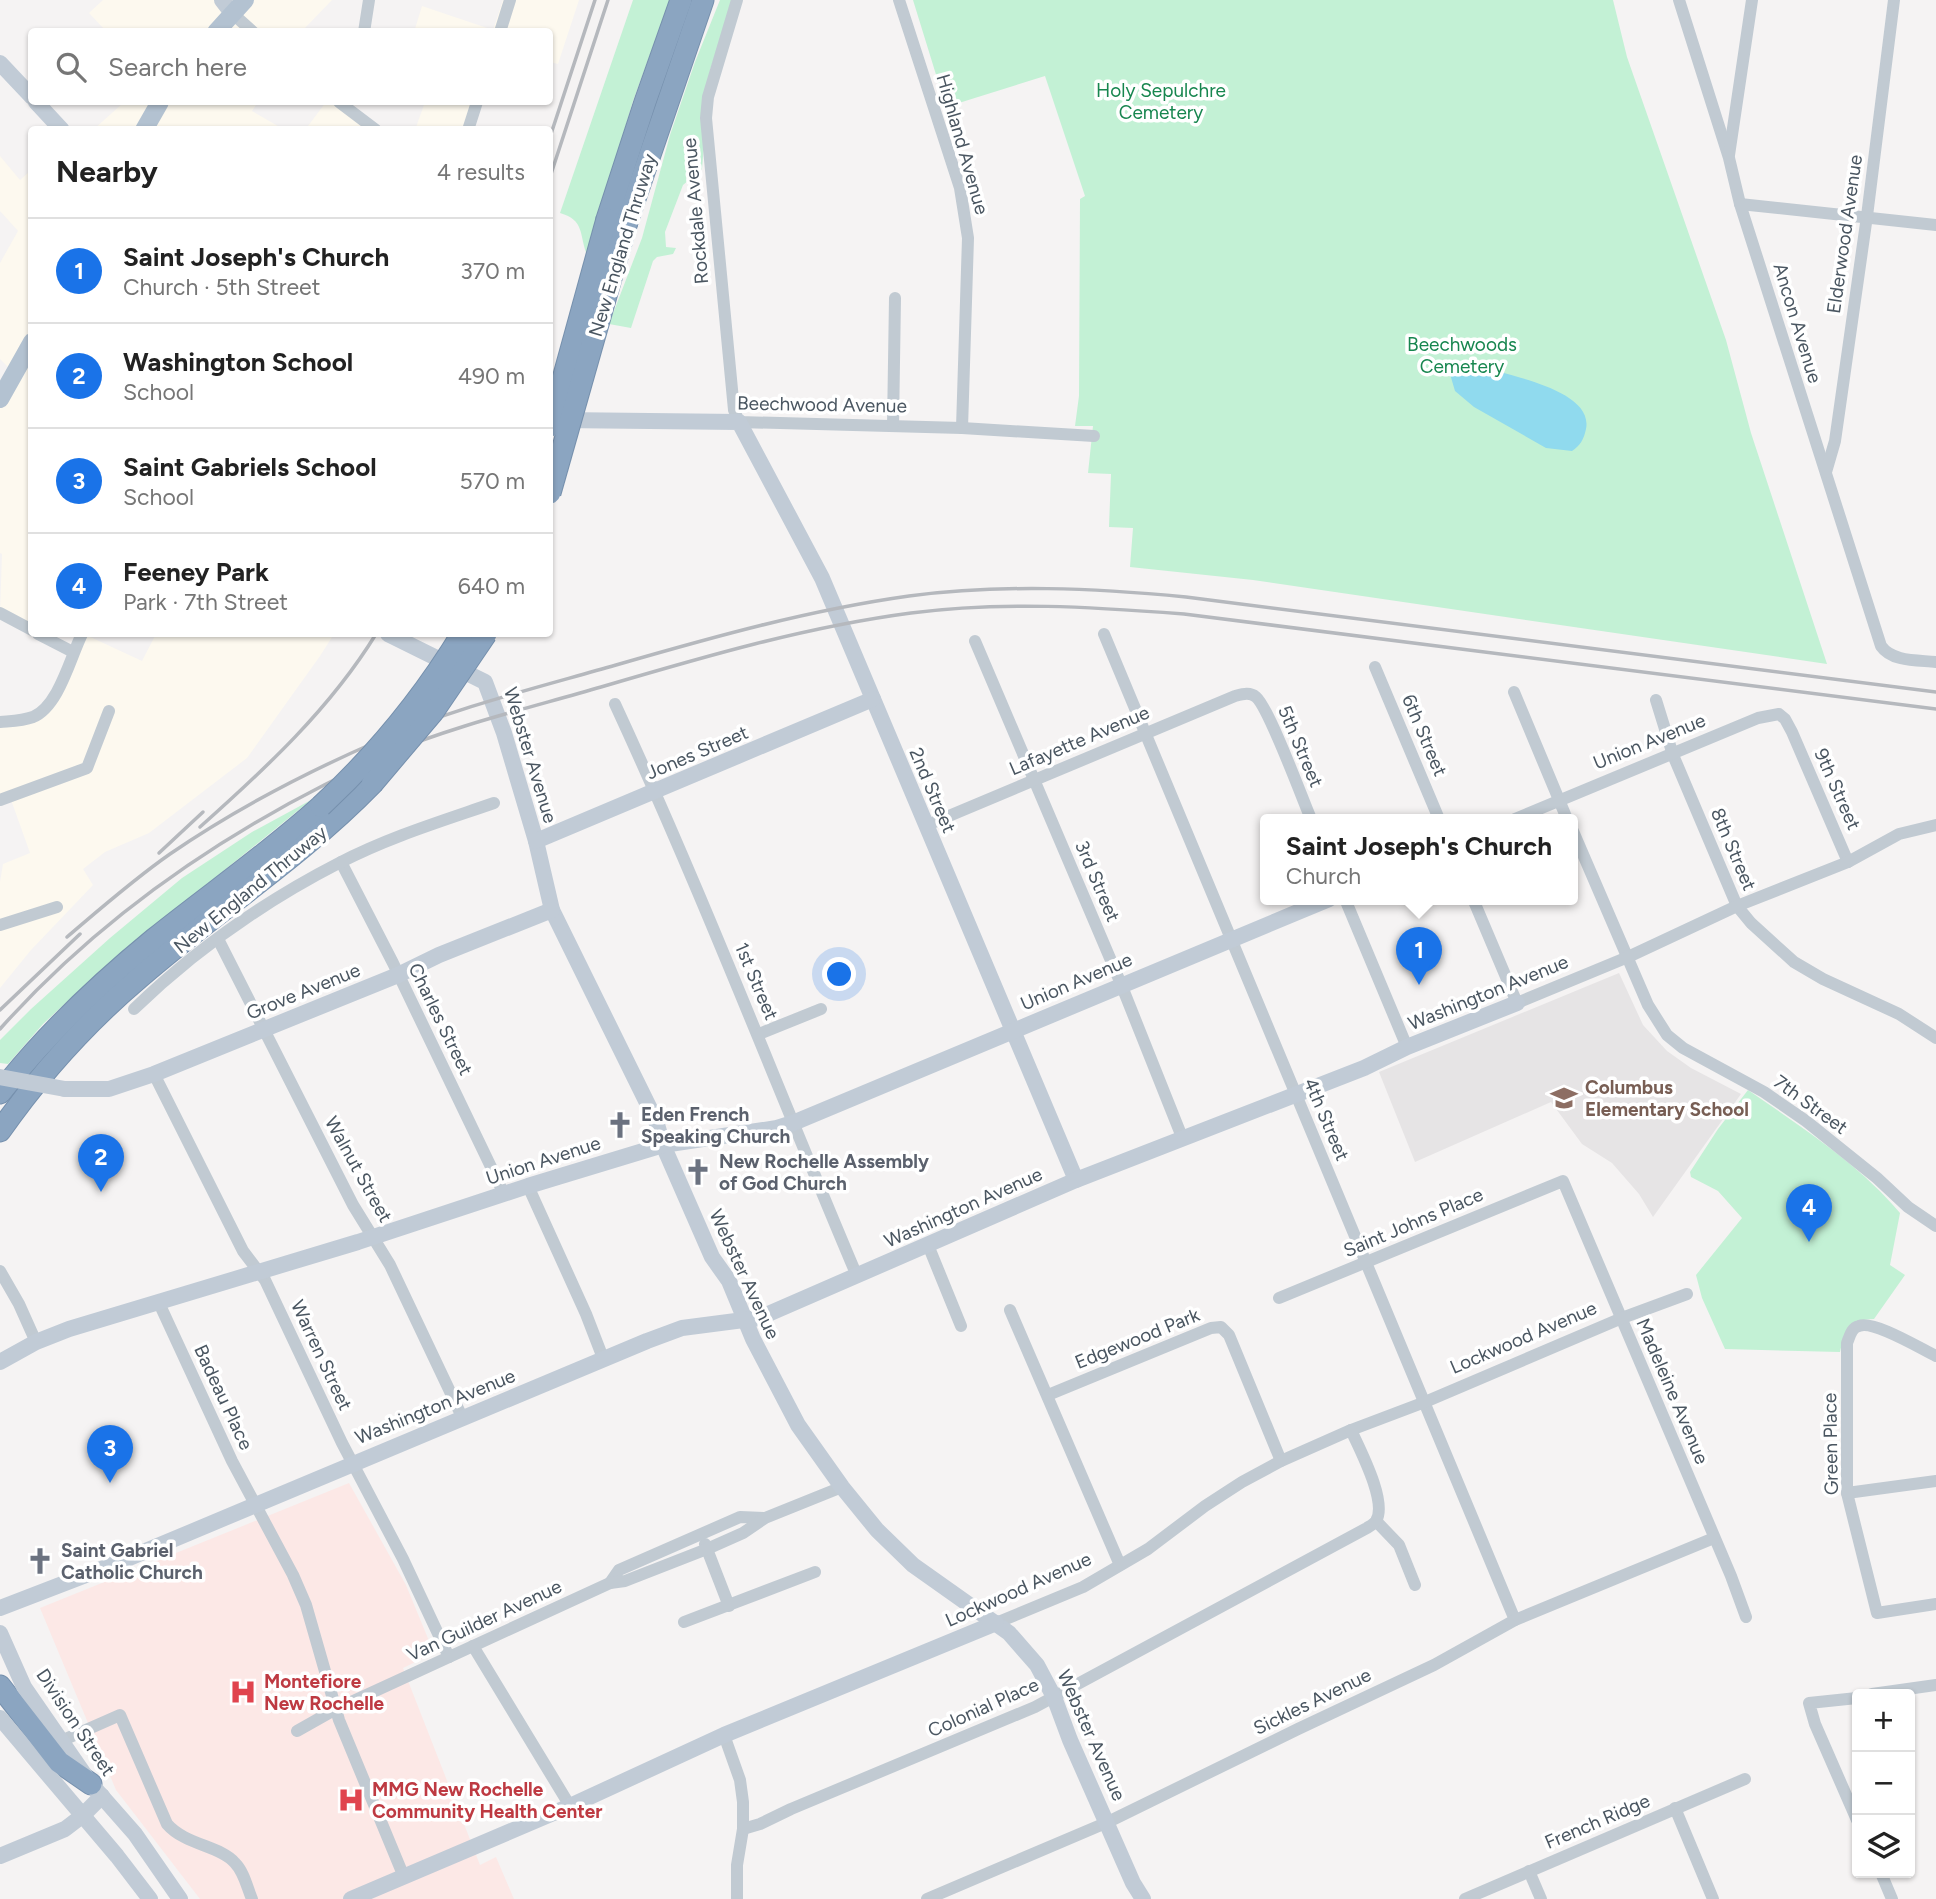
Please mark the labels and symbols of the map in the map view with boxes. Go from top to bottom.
street label: Highland Avenue [931,71,994,217]
park label: Holy Sepulchre Cemetery [1096,79,1226,124]
street label: Rockdale Avenue [678,137,713,285]
street label: New England Thruway [584,151,661,339]
street label: Elderwood Avenue [1822,153,1867,315]
street label: Ancon Avenue [1768,260,1827,386]
park label: Beechwoods Cemetery [1407,333,1517,378]
street label: Beechwood Avenue [737,392,907,417]
street label: Webster Avenue [499,684,562,826]
street label: 6th Street [1397,691,1452,779]
street label: Lafayette Avenue [1006,701,1153,780]
street label: 5th Street [1273,702,1328,791]
street label: Union Avenue [1590,709,1709,774]
street label: Jones Street [643,721,752,784]
street label: 2nd Street [904,744,961,836]
street label: 9th Street [1809,745,1866,833]
street label: 8th Street [1706,805,1761,894]
street label: New England Thruway [169,821,331,958]
street label: 3rd Street [1070,837,1125,925]
pin: 1 [1396,927,1442,985]
street label: 1st Street [730,939,783,1023]
street label: Union Avenue [1017,948,1135,1015]
street label: Washington Avenue [1405,950,1572,1035]
your location [822,957,856,991]
street label: Grove Avenue [243,958,363,1025]
street label: Charles Street [404,959,478,1079]
street label: 7th Street [1769,1070,1852,1139]
street label: 4th Street [1299,1074,1354,1164]
place label: Columbus Elementary School [1585,1076,1749,1121]
school or university icon: Columbus Elementary School [1549,1083,1579,1113]
place label: Eden French Speaking Church [641,1103,790,1148]
church icon: Eden French Speaking Church [605,1110,635,1140]
street label: Walnut Street [320,1112,397,1226]
street label: Union Avenue [483,1131,603,1190]
pin: 2 [78,1134,124,1192]
place label: New Rochelle Assembly of God Church [719,1150,929,1195]
church icon: New Rochelle Assembly of God Church [683,1157,713,1187]
street label: Washington Avenue [881,1162,1046,1253]
street label: Saint Johns Place [1340,1183,1486,1262]
pin: 4 [1786,1184,1832,1242]
street label: Webster Avenue [704,1206,785,1343]
street label: Warren Street [286,1296,357,1414]
street label: Lockwood Avenue [1446,1296,1600,1379]
street label: Edgewood Park [1072,1303,1204,1374]
street label: Madeleine Avenue [1631,1315,1714,1468]
street label: Badeau Place [189,1341,258,1453]
street label: Washington Avenue [352,1364,519,1449]
street label: Green Place [1818,1393,1843,1495]
pin: 3 [87,1425,133,1483]
place label: Saint Gabriel Catholic Church [61,1539,203,1584]
church icon: Saint Gabriel Catholic Church [25,1546,55,1576]
street label: Lockwood Avenue [942,1547,1095,1632]
street label: Van Guilder Avenue [403,1575,565,1666]
street label: Sickles Avenue [1250,1663,1375,1740]
street label: Division Street [31,1664,120,1780]
street label: Webster Avenue [1052,1666,1131,1804]
place label: Montefiore New Rochelle [264,1670,385,1715]
street label: Colonial Place [924,1673,1042,1742]
hospital icon: Montefiore New Rochelle [228,1677,258,1707]
place label: MMG New Rochelle Community Health Center [372,1778,602,1823]
hospital icon: MMG New Rochelle Community Health Center [336,1785,366,1815]
street label: French Ridge [1541,1789,1653,1854]

